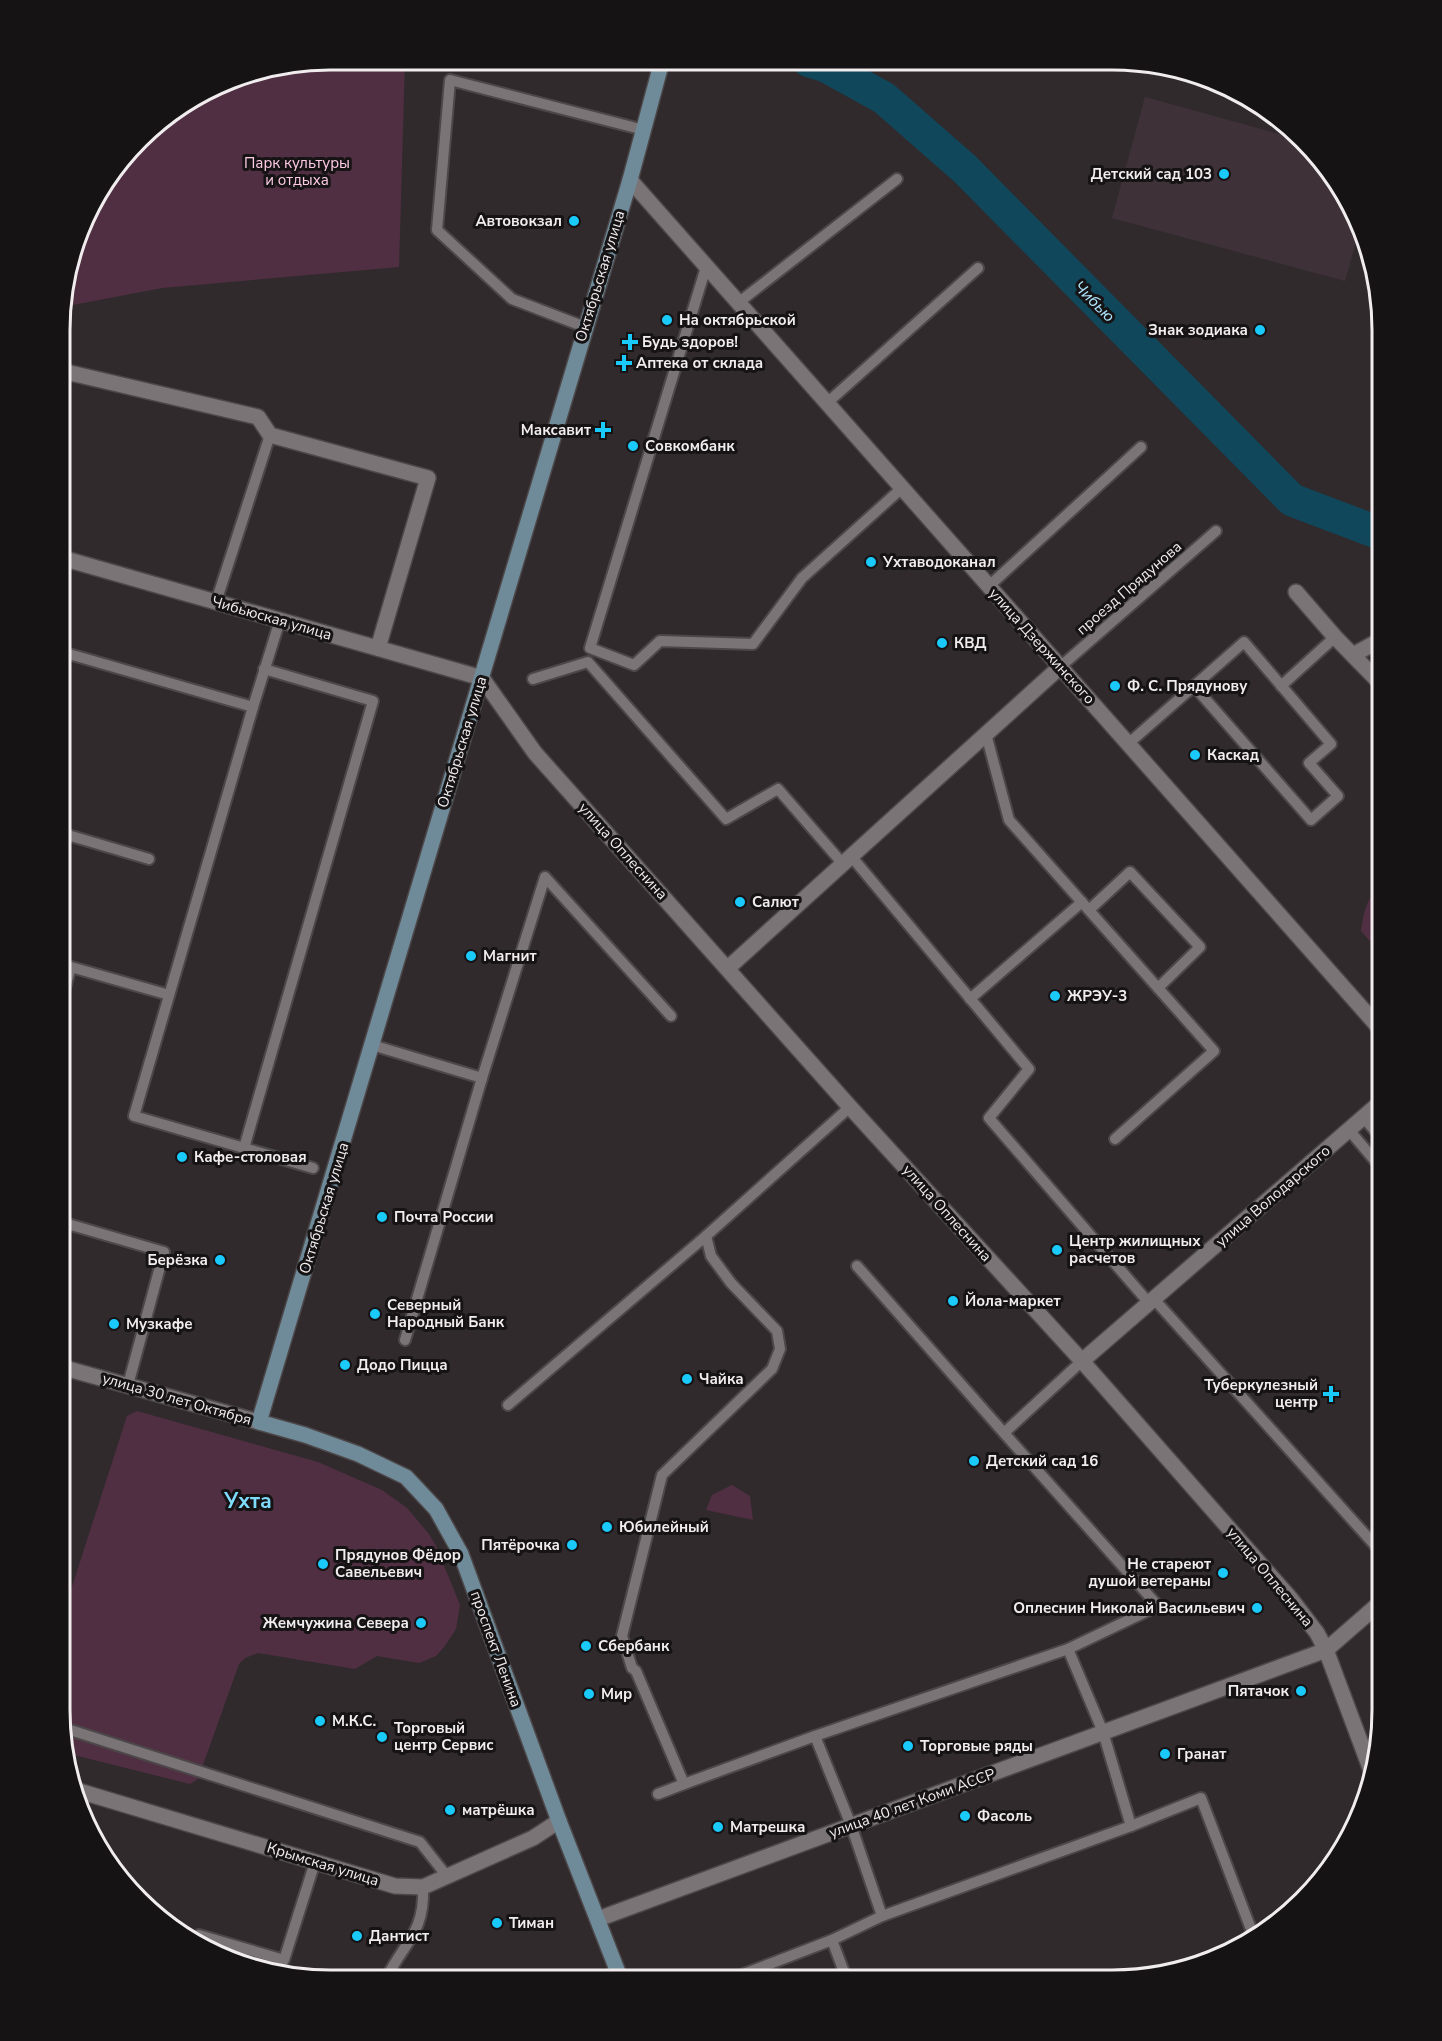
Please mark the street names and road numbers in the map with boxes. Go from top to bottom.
street label: Октябрьская улица [570,208,630,344]
street label: проезд Прядунова [1072,537,1186,639]
street label: улица Дзержинского [984,584,1100,708]
street label: Чибьюская улица [210,591,334,645]
street label: Октябрьская улица [432,674,492,810]
street label: улица Оплеснина [574,798,672,904]
street label: Октябрьская улица [294,1140,354,1276]
street label: улица Володарского [1211,1141,1335,1251]
street label: улица Оплеснина [898,1160,996,1266]
street label: улица 30 лет Октября [100,1368,254,1430]
street label: улица Оплеснина [1222,1523,1318,1631]
street label: проспект Ленина [466,1588,526,1710]
street label: улица 40 лет Коми АССР [826,1763,998,1842]
street label: Крымская улица [265,1837,381,1891]

